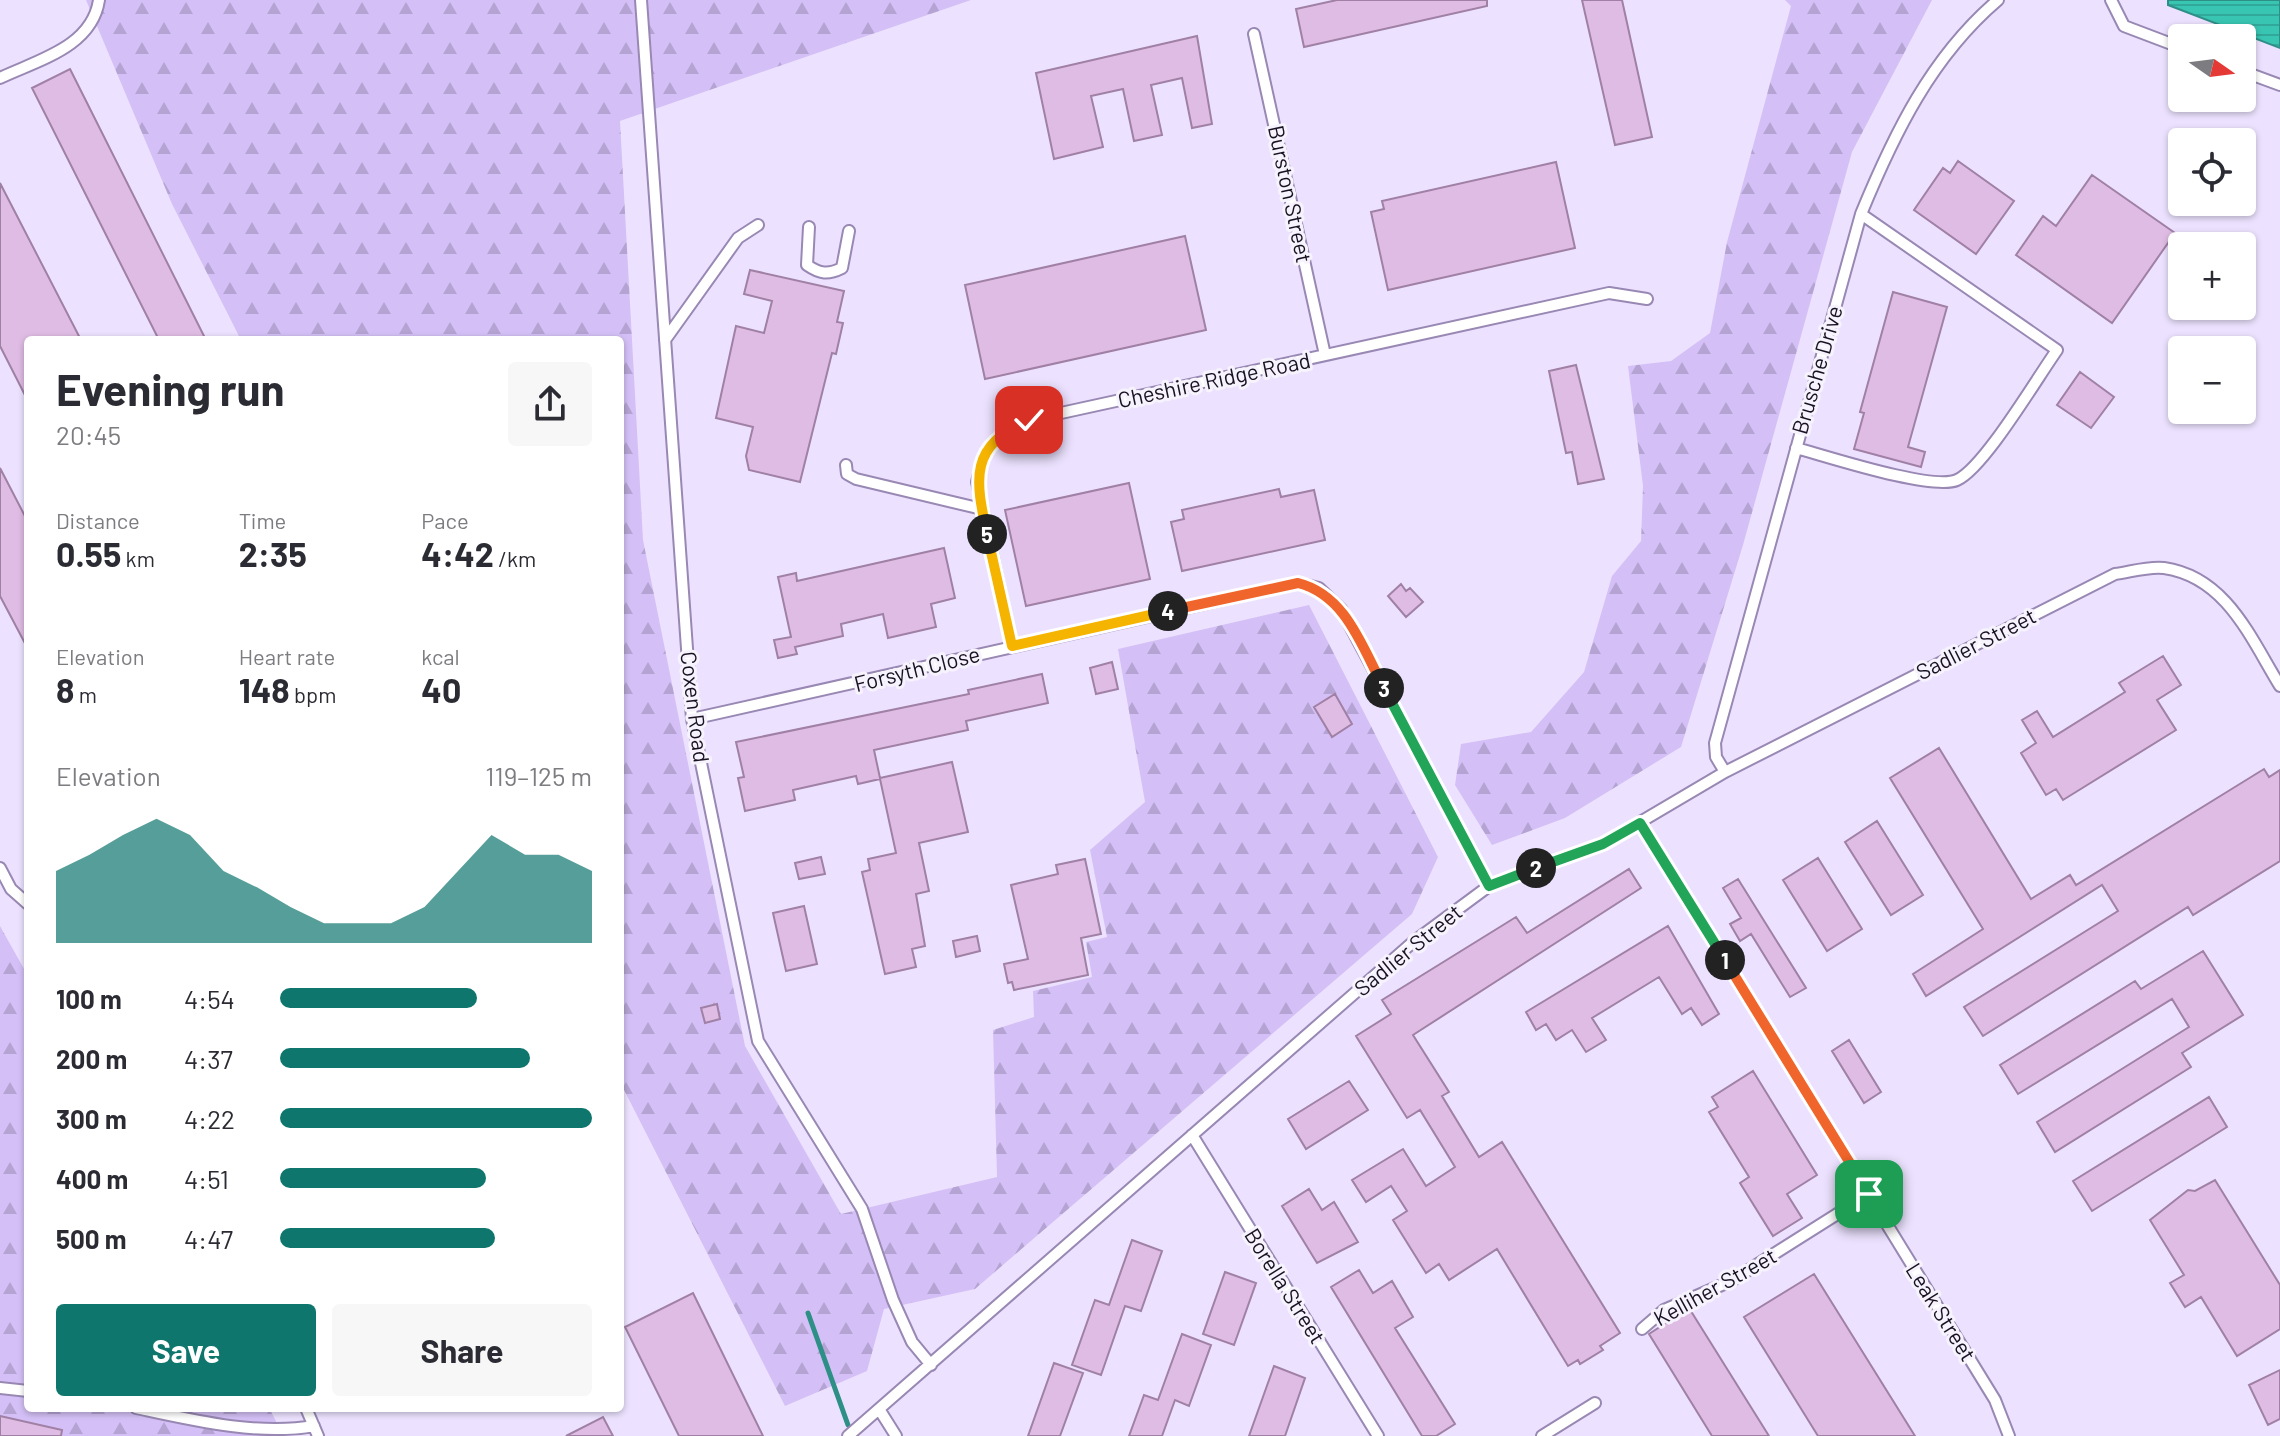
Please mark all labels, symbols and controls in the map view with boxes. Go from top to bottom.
north arrow [2168,24,2256,112]
map controls [2168,24,2256,424]
street label: Burston Street [1264,123,1318,265]
button: locate [2168,128,2256,216]
button: + [2168,232,2256,320]
street label: Brusche Drive [1785,302,1847,437]
button: − [2168,336,2256,424]
street label: Cheshire Ridge Road [1115,346,1312,412]
text: Evening run [56,362,285,415]
button: share [508,362,592,446]
pin [995,386,1063,454]
icon: check [1007,398,1051,442]
text: 20:45 [56,419,121,450]
text: Distance [56,507,140,533]
text: Time [239,507,286,533]
text: Pace [421,507,469,533]
pin: 5 [967,514,1007,554]
text: 5 [981,521,993,547]
text: 0.55 [56,533,121,574]
text: 2:35 [239,533,307,574]
text: 4:42 [421,533,494,574]
text: km [121,545,155,571]
text: /km [494,545,536,571]
pin: 4 [1148,591,1188,631]
text: 4 [1161,598,1175,624]
street label: Sadlier Street [1911,602,2040,684]
street label: Forsyth Close [851,640,982,696]
text: Elevation [56,643,145,669]
text: Heart rate [239,643,335,669]
text: kcal [421,643,460,669]
street label: Coxen Road [676,650,716,764]
pin: 3 [1364,668,1404,708]
text: 8 [56,669,74,710]
text: 148 [239,669,290,710]
text: 40 [421,669,461,710]
text: 3 [1378,675,1390,701]
text: m [74,681,97,707]
text: bpm [290,681,336,707]
text: Elevation [56,760,161,791]
text: 119–125 m [485,760,592,791]
pin: 2 [1516,848,1556,888]
text: 2 [1530,855,1542,881]
street label: Sadlier Street [1348,898,1466,1001]
pin: 1 [1705,940,1745,980]
text: 1 [1721,947,1729,973]
text: 100 m [56,983,122,1014]
text: 4:54 [184,983,235,1014]
text: 200 m [56,1043,127,1074]
text: 4:37 [184,1043,233,1074]
text: 300 m [56,1103,127,1134]
text: 4:22 [184,1103,235,1134]
pin [1835,1160,1903,1228]
text: 400 m [56,1163,128,1194]
text: 4:51 [184,1163,229,1194]
icon: arrive [1847,1172,1891,1216]
text: 500 m [56,1223,127,1254]
text: 4:47 [184,1223,233,1254]
street label: Borella Street [1240,1223,1332,1348]
street label: Kelliher Street [1649,1242,1780,1331]
street label: Leak Street [1901,1258,1982,1365]
button: Save [56,1304,316,1396]
button: Share [332,1304,592,1396]

